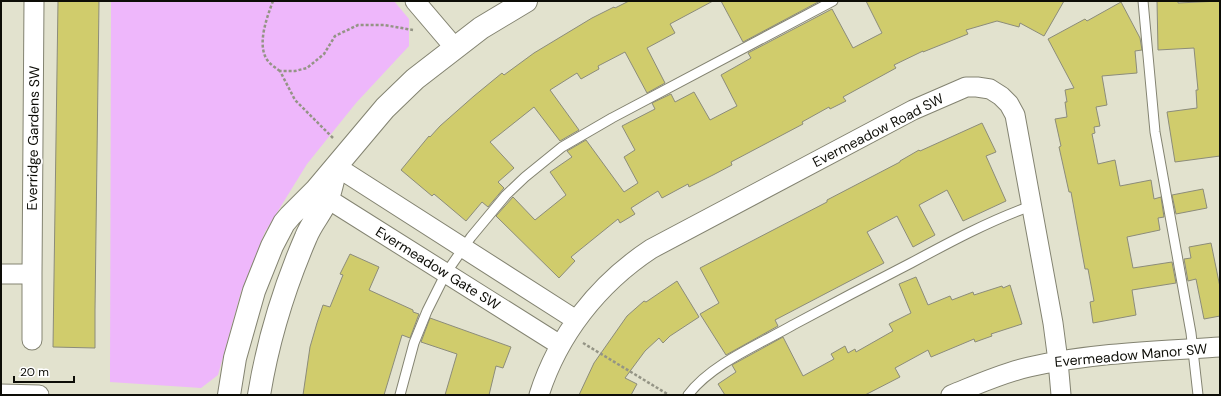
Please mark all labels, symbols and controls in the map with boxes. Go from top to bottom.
street label: Everridge Gardens SW [23,65,43,210]
street label: Evermeadow Road SW [809,89,947,171]
street label: Evermeadow Gate SW [372,222,504,314]
street label: Evermeadow Manor SW [1054,339,1209,371]
scale bar [14,358,74,384]
text: 20 m [20,364,49,380]

